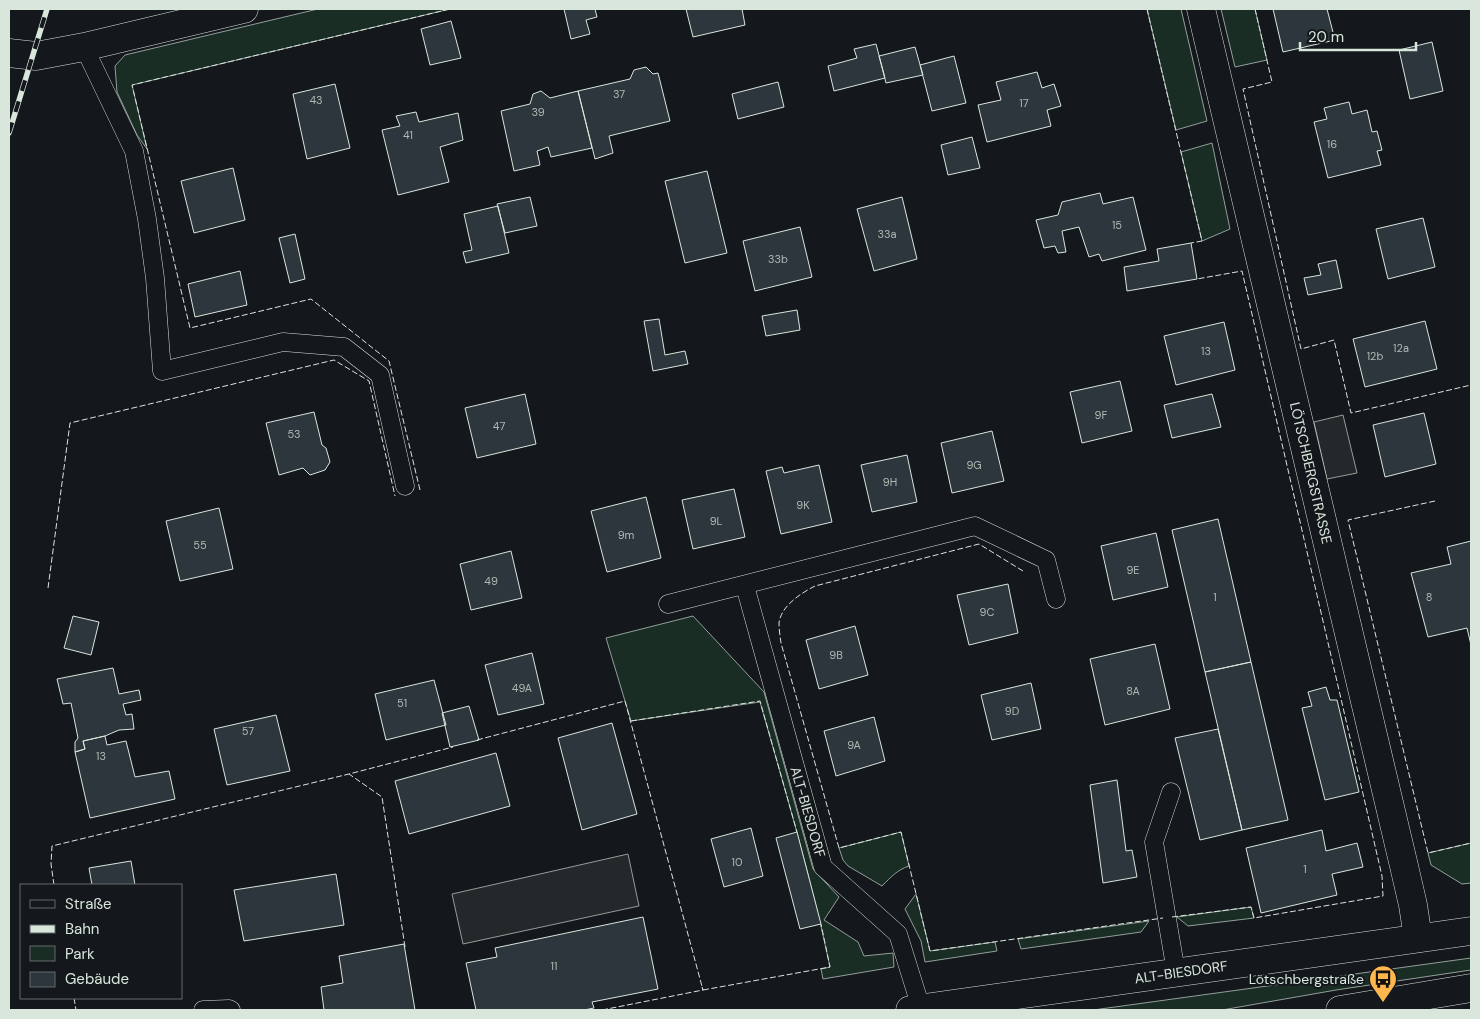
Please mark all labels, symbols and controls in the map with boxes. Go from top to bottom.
scale bar [1300,20,1416,52]
text: 20 m [1308,27,1344,47]
house number: 37 [613,87,625,101]
house number: 43 [309,93,323,107]
house number: 17 [1019,96,1029,110]
house number: 39 [531,105,545,119]
house number: 41 [403,128,413,142]
house number: 16 [1327,137,1337,151]
house number: 15 [1112,218,1122,232]
house number: 33a [878,227,897,241]
house number: 33b [768,252,788,266]
house number: 12a [1393,341,1409,355]
house number: 13 [1201,344,1211,358]
house number: 12b [1367,349,1383,363]
street label: LÖTSCHBERGSTRASSE [1286,400,1336,546]
house number: 9F [1095,408,1108,422]
house number: 47 [493,419,505,433]
house number: 53 [287,427,301,441]
house number: 9G [966,458,982,472]
house number: 9H [883,475,897,489]
house number: 9K [796,498,810,512]
house number: 9L [710,514,723,528]
house number: 9m [618,528,635,542]
house number: 55 [193,538,207,552]
house number: 9E [1126,563,1140,577]
house number: 49 [484,574,498,588]
house number: 1 [1213,590,1217,604]
house number: 8 [1426,590,1432,604]
house number: 9C [980,605,995,619]
house number: 9B [829,648,843,662]
house number: 49A [512,681,532,695]
house number: 8A [1126,684,1140,698]
house number: 51 [397,696,407,710]
house number: 9D [1005,704,1020,718]
house number: 57 [242,724,254,738]
house number: 9A [847,738,861,752]
house number: 13 [96,749,106,763]
street label: ALT-BIESDORF [786,764,830,860]
house number: 10 [732,855,742,869]
house number: 1 [1303,862,1307,876]
legend [20,884,182,999]
text: Straße [65,894,112,914]
text: Bahn [65,919,99,939]
text: Park [65,944,95,964]
street label: ALT-BIESDORF [1133,956,1229,987]
house number: 11 [551,959,557,973]
bus stop icon: Lötschbergstraße [1368,964,1398,1003]
text: Gebäude [65,969,129,989]
place label: Lötschbergstraße [1249,970,1364,988]

